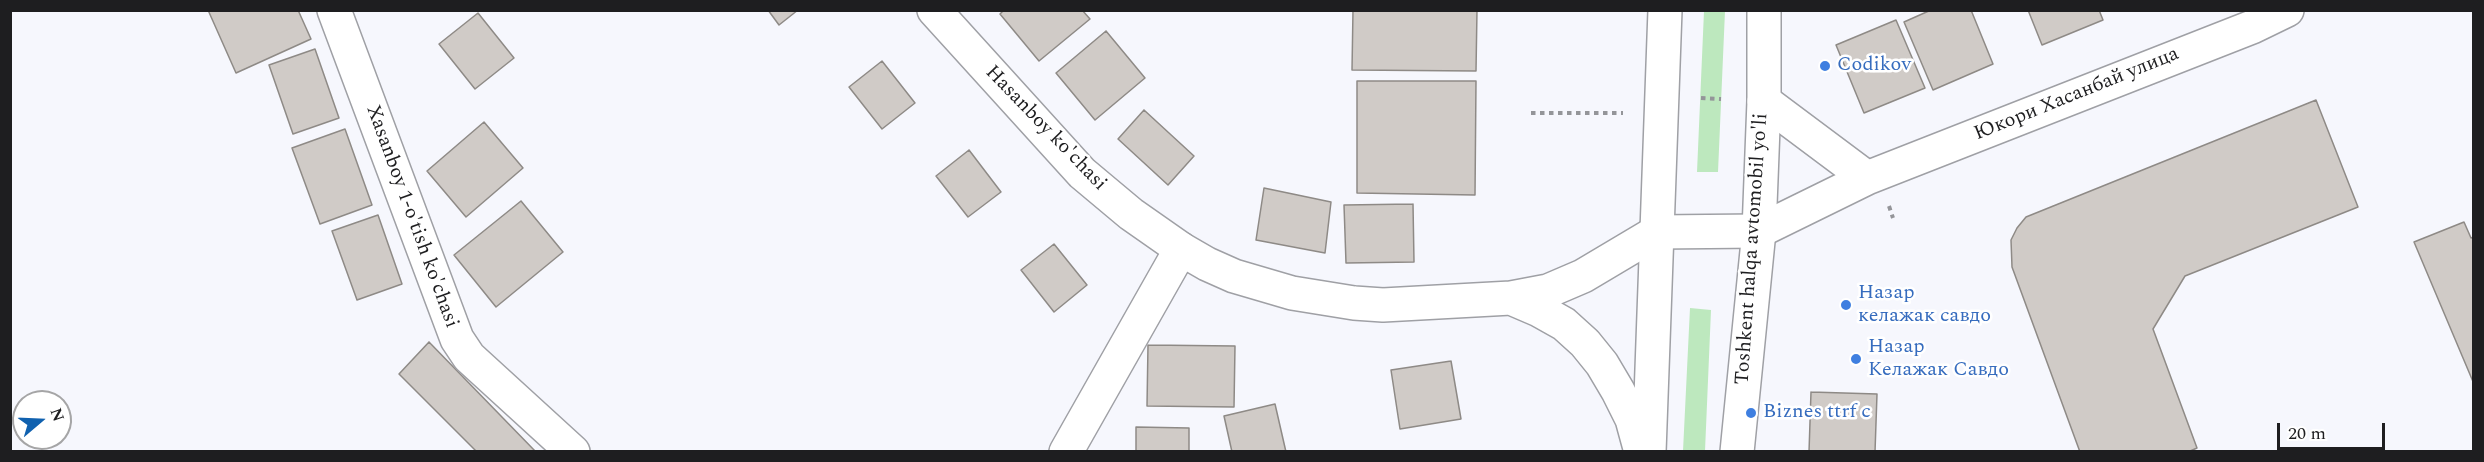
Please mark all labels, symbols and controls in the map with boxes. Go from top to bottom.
street label: Юкори Хасанбай улица [1971,43,2183,147]
place label: Codikov [1837,54,1911,78]
marker: Codikov [1818,59,1832,73]
street label: Hasanboy ko'chasi [979,61,1111,197]
street label: Xasanboy 1-o'tish ko'chasi [359,102,463,332]
street label: Toshkent halqa avtomobil yo'li [1732,112,1774,386]
place label: Назар келажак савдо [1858,282,1991,329]
marker: Назар келажак савдо [1839,298,1853,312]
place label: Назар Келажак Савдо [1868,336,2009,383]
marker: Назар Келажак Савдо [1849,352,1863,366]
north arrow [12,390,72,450]
place label: Biznes ttrf c [1763,401,1871,425]
text: N [44,405,71,425]
marker: Biznes ttrf c [1744,406,1758,420]
scale bar [2280,411,2388,449]
text: 20 m [2288,420,2326,447]

